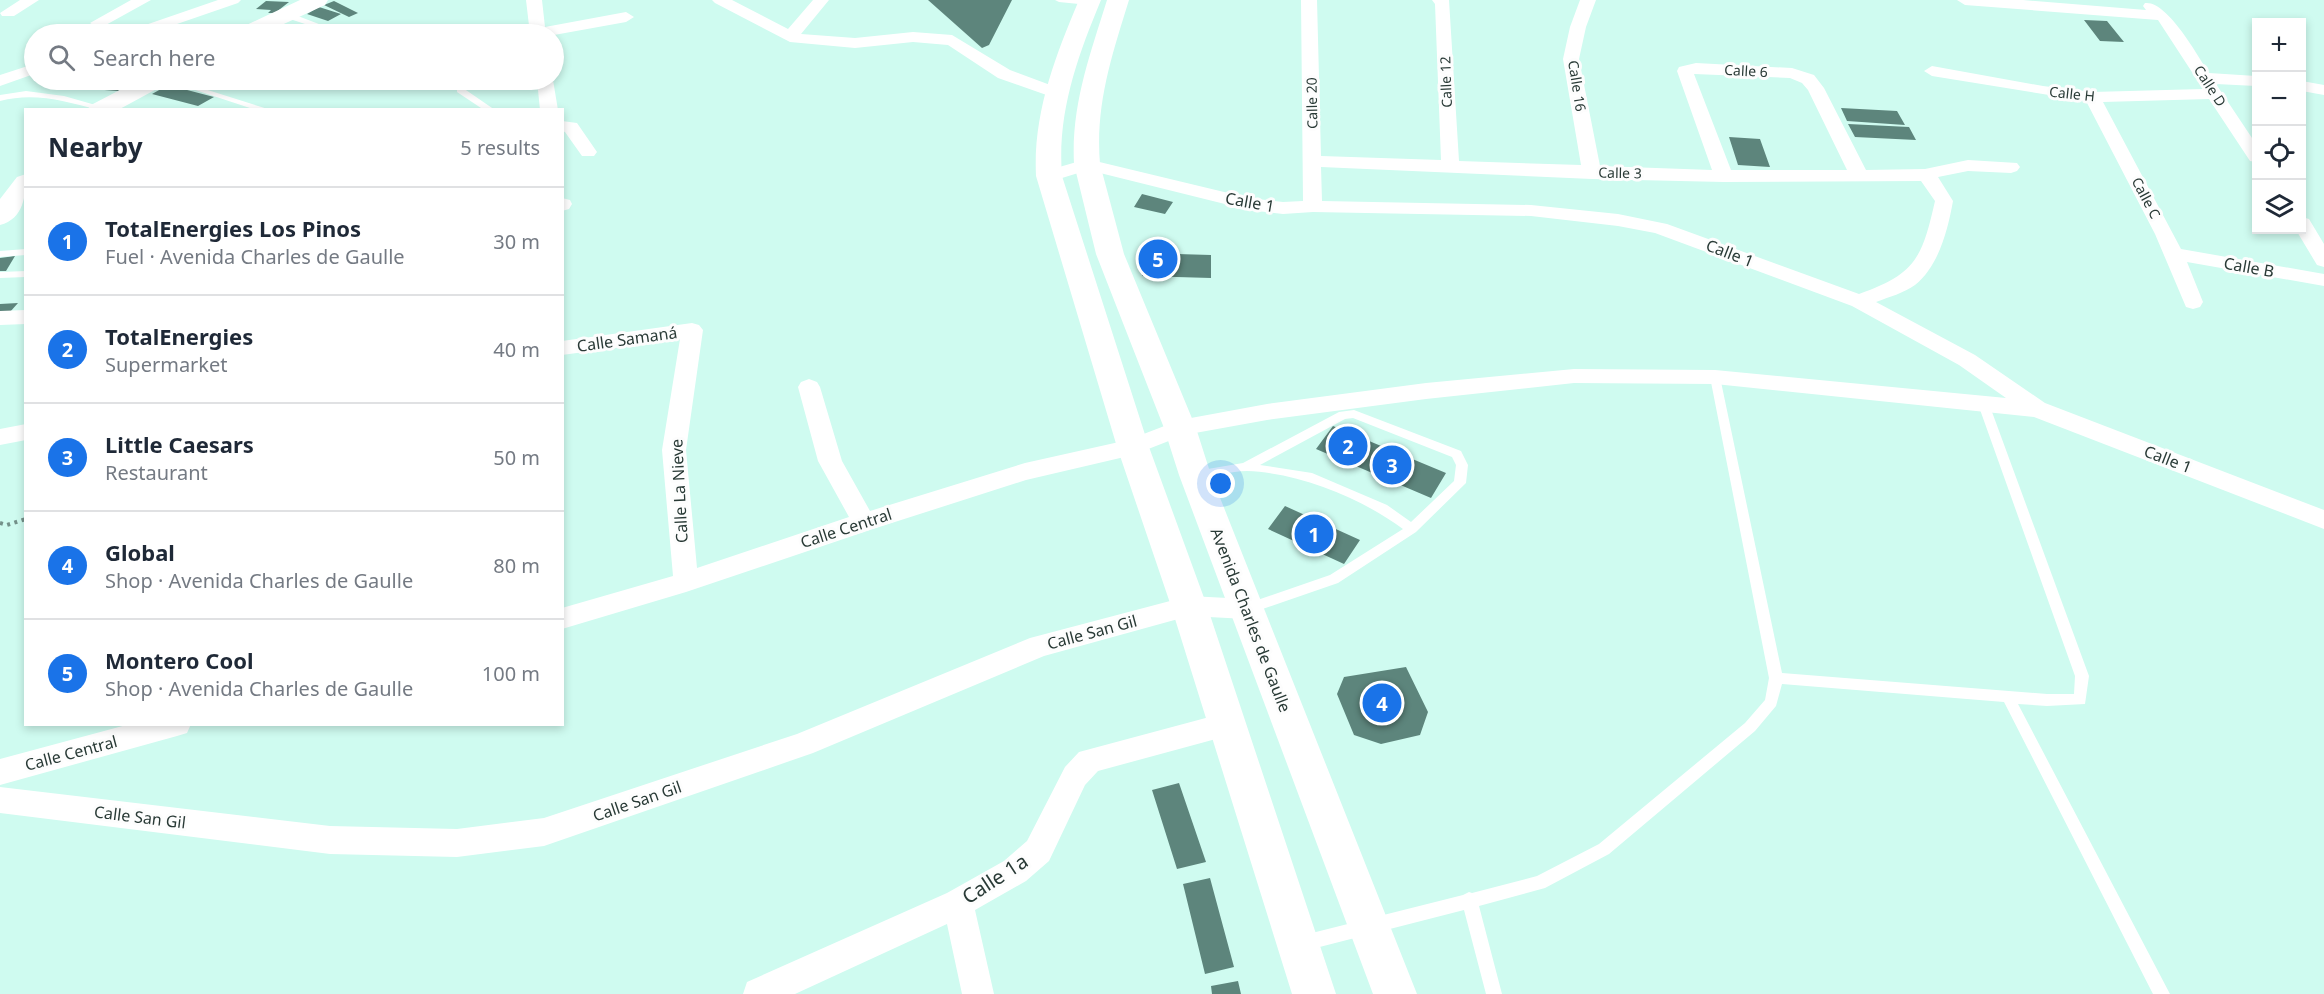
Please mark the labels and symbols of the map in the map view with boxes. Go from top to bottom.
street label: Calle 12 [1435,56,1456,108]
street label: Calle 16 [1564,59,1591,113]
street label: Calle 6 [1724,60,1768,81]
street label: Calle D [2190,61,2231,110]
street label: Calle 20 [1302,77,1321,129]
street label: Calle H [2048,82,2096,105]
street label: Calle 3 [1598,163,1642,182]
street label: Calle C [2128,174,2165,222]
street label: Calle 1 [1224,187,1276,217]
street label: Calle 1 [1703,234,1757,272]
pin: 5 [1138,236,1178,282]
street label: Calle B [2222,252,2276,282]
street label: Calle Samaná [575,321,679,357]
pin: 2 [1328,424,1368,468]
street label: Calle La Nieve [665,438,693,544]
street label: Calle 1 [2141,440,2195,478]
pin: 3 [1372,442,1412,488]
your location [1206,469,1235,498]
street label: Calle Central [798,503,894,553]
pin: 1 [1294,512,1334,556]
street label: Avenida Charles de Gaulle [1206,525,1296,715]
street label: Calle San Gil [1045,609,1139,655]
pin: 4 [1362,680,1402,726]
street label: Calle Central [22,730,120,776]
street label: Calle San Gil [590,776,684,826]
street label: Calle San Gil [93,800,187,834]
street label: Calle 1a [957,847,1033,910]

